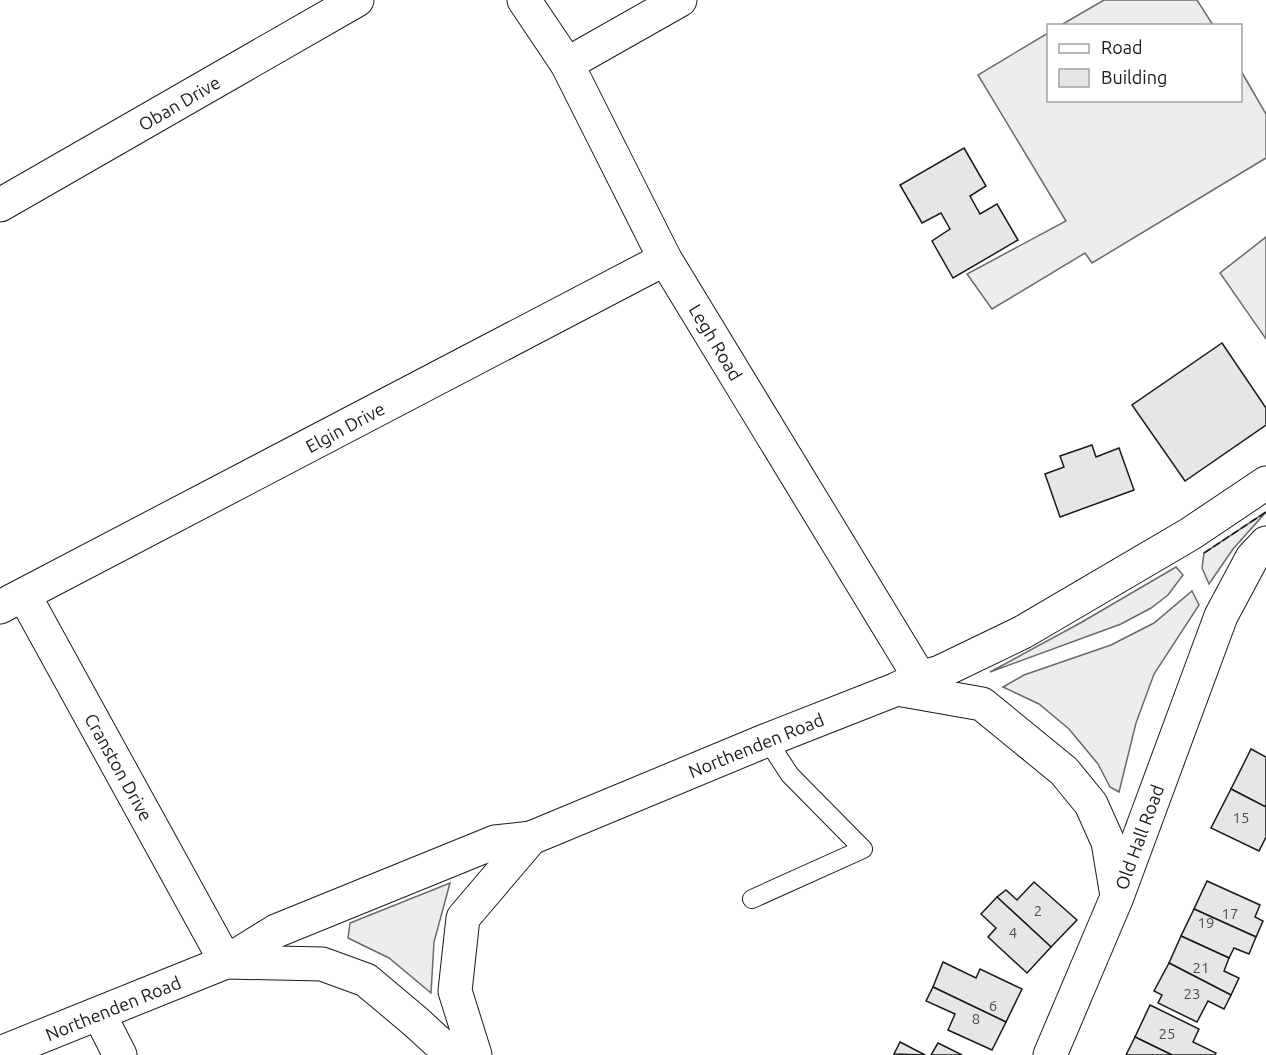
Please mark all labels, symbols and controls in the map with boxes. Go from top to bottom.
legend [1047,24,1242,102]
text: Road [1101,37,1143,57]
text: Building [1101,67,1167,87]
street label: Oban Drive [135,72,223,134]
street label: Legh Road [685,300,747,384]
street label: Elgin Drive [302,398,388,456]
street label: Northenden Road [685,709,827,781]
street label: Cranston Drive [81,710,157,824]
street label: Old Hall Road [1111,782,1167,892]
house number: 15 [1233,809,1249,826]
house number: 2 [1034,902,1042,919]
house number: 17 [1222,905,1238,922]
house number: 19 [1198,914,1214,931]
house number: 4 [1009,924,1017,941]
house number: 21 [1193,959,1209,976]
street label: Northenden Road [42,972,184,1044]
house number: 23 [1184,985,1200,1002]
house number: 6 [989,997,997,1014]
house number: 8 [972,1010,980,1027]
house number: 25 [1159,1025,1175,1042]

